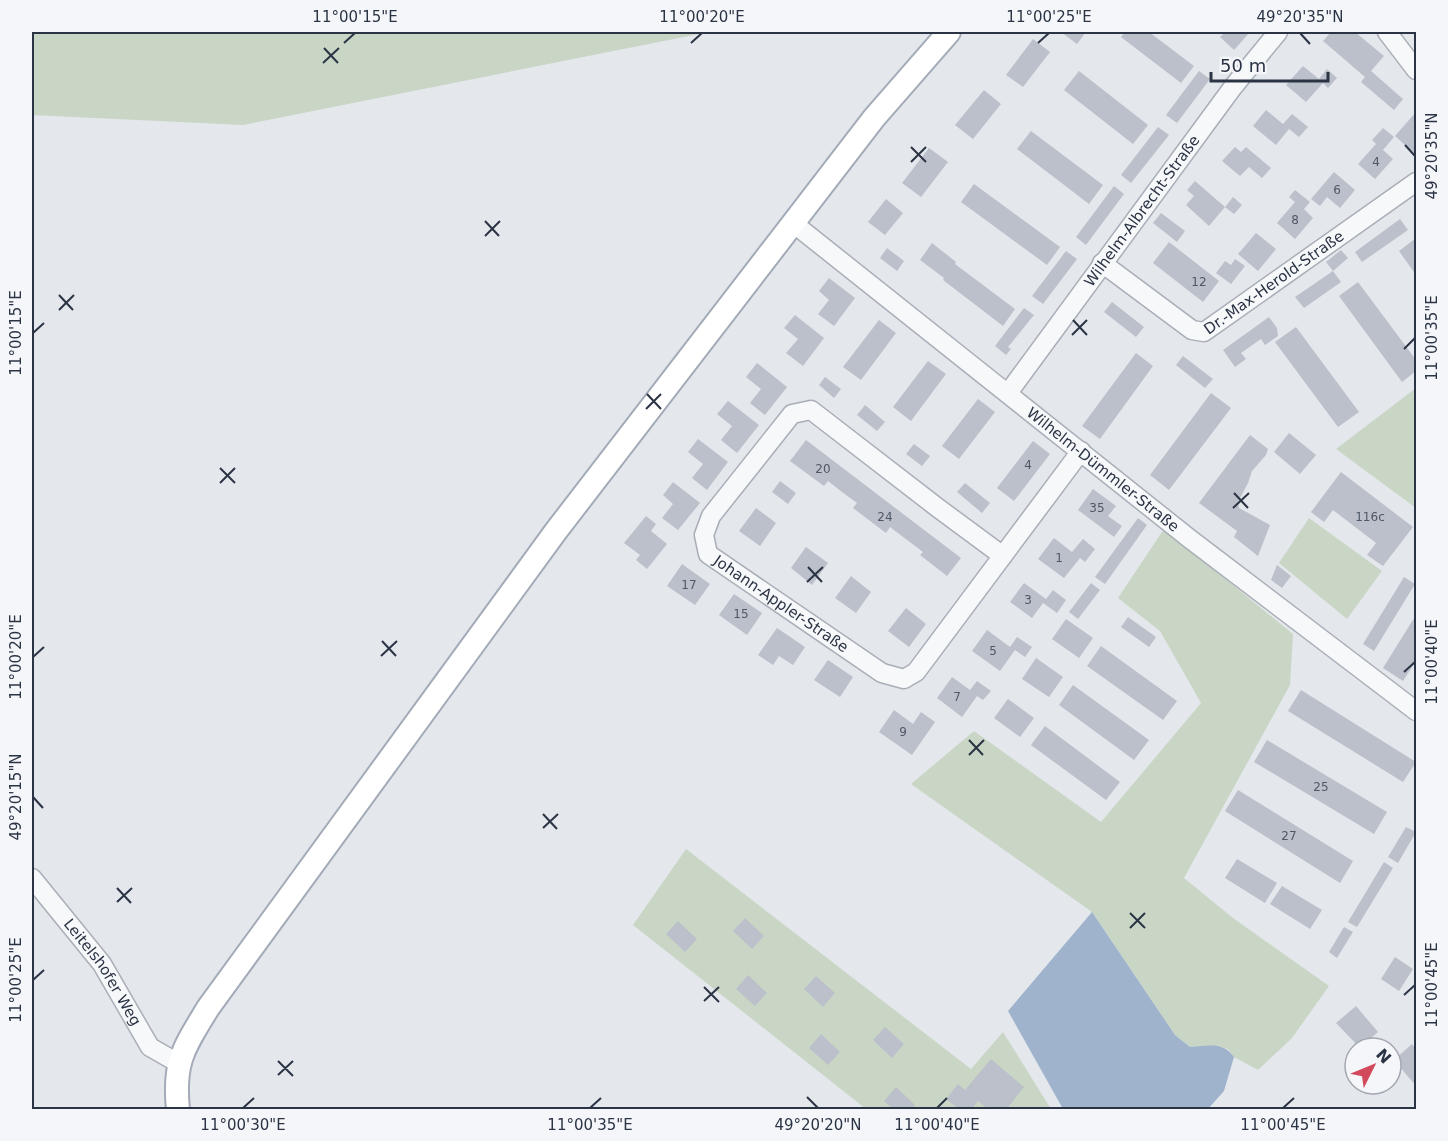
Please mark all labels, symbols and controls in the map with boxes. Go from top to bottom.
text: 11°00'15"E [312,8,398,26]
text: 11°00'20"E [659,8,745,26]
text: 11°00'25"E [1006,8,1092,26]
text: 49°20'35"N [1256,8,1344,26]
scale bar [1211,45,1328,83]
text: 50 m [1220,55,1266,76]
text: 49°20'35"N [1423,112,1441,200]
street label: Wilhelm-Albrecht-Straße [1080,132,1203,290]
house number: 4 [1372,155,1380,169]
house number: 6 [1333,183,1341,197]
house number: 8 [1291,213,1299,227]
street label: Dr.-Max-Herold-Straße [1200,227,1347,338]
house number: 12 [1191,275,1207,289]
text: 11°00'15"E [7,290,25,376]
text: 11°00'35"E [1423,295,1441,381]
street label: Wilhelm-Dümmler-Straße [1023,404,1183,536]
house number: 4 [1024,458,1032,472]
house number: 20 [815,462,831,476]
house number: 35 [1089,501,1105,515]
house number: 24 [877,510,893,524]
house number: 116c [1355,510,1385,524]
street label: Johann-Appler-Straße [709,551,852,656]
house number: 1 [1055,551,1063,565]
house number: 17 [681,578,697,592]
house number: 3 [1024,593,1032,607]
house number: 15 [733,607,749,621]
text: 11°00'20"E [7,614,25,700]
text: 11°00'40"E [1423,619,1441,705]
house number: 5 [989,644,997,658]
house number: 7 [953,690,961,704]
house number: 9 [899,725,907,739]
text: 49°20'15"N [7,753,25,841]
house number: 25 [1313,780,1329,794]
house number: 27 [1281,829,1297,843]
street label: Leitelshofer Weg [60,915,145,1029]
text: 11°00'25"E [7,937,25,1023]
text: 11°00'45"E [1423,942,1441,1028]
north arrow [1343,1036,1403,1096]
text: N [1372,1045,1395,1067]
text: 11°00'30"E [200,1116,286,1134]
text: 11°00'35"E [547,1116,633,1134]
text: 49°20'20"N [774,1116,862,1134]
text: 11°00'40"E [894,1116,980,1134]
text: 11°00'45"E [1240,1116,1326,1134]

